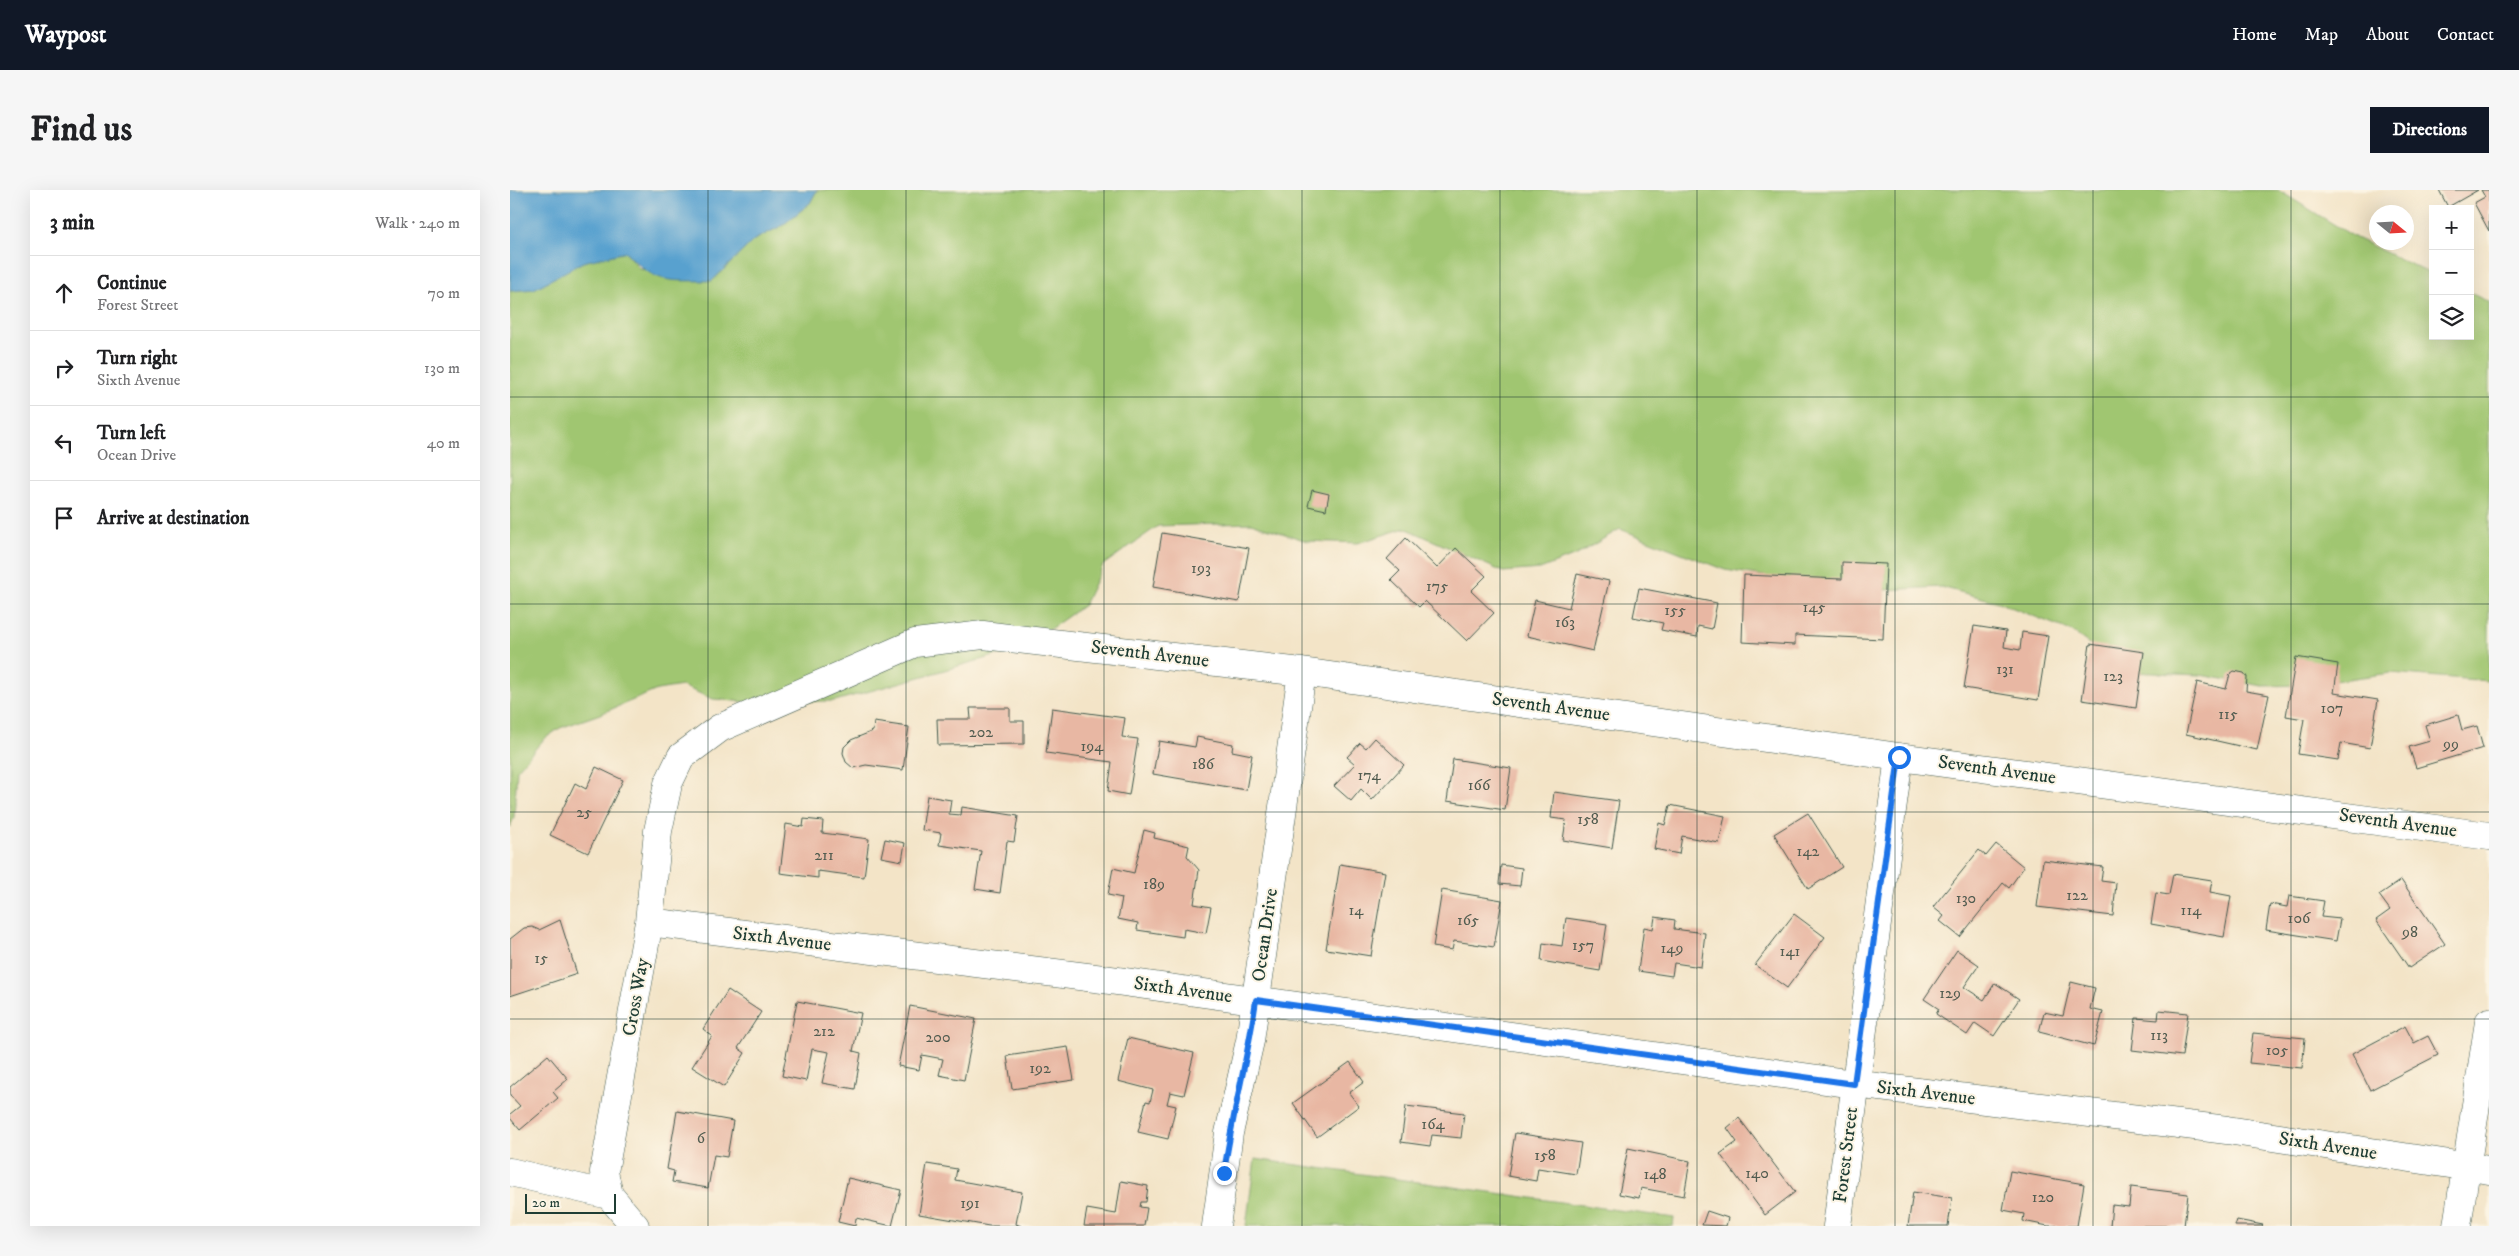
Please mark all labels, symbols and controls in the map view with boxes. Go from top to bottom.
text: Waypost [25,20,106,50]
text: Home [2232,24,2277,46]
text: Map [2305,24,2338,46]
text: About [2366,24,2409,46]
text: Contact [2437,24,2494,46]
button: Directions [2370,107,2489,153]
text: Find us [30,108,132,152]
north arrow [2369,205,2414,250]
map controls [2429,205,2474,340]
button: + [2429,205,2474,250]
text: 3 min [50,210,95,236]
text: Walk · 240 m [375,213,460,233]
button: − [2429,250,2474,295]
text: Continue [97,272,167,295]
icon: ahead [50,279,78,307]
text: 70 m [428,283,460,303]
text: Forest Street [97,295,178,315]
button: layers [2429,295,2474,340]
text: Turn right [97,347,177,370]
icon: right [50,354,78,382]
text: 130 m [424,358,460,378]
text: Sixth Avenue [97,370,180,390]
text: Turn left [97,422,166,445]
icon: left [50,429,78,457]
text: 40 m [427,433,460,453]
text: Ocean Drive [97,445,176,465]
icon: arrive [50,504,78,532]
text: Arrive at destination [97,507,249,530]
house number: 193 [1191,558,1211,578]
house number: 175 [1426,576,1448,596]
house number: 145 [1803,597,1826,617]
house number: 155 [1664,600,1686,620]
house number: 163 [1555,612,1575,632]
street label: Seventh Avenue [1090,635,1210,673]
house number: 131 [1996,659,2014,679]
house number: 123 [2103,666,2123,686]
street label: Seventh Avenue [1491,687,1612,727]
house number: 107 [2321,698,2343,718]
house number: 115 [2218,704,2238,724]
house number: 202 [969,722,993,742]
house number: 99 [2442,734,2459,754]
house number: 194 [1080,736,1104,756]
route start [1888,746,1911,769]
street label: Seventh Avenue [1937,750,2058,790]
house number: 186 [1192,754,1215,774]
house number: 174 [1357,765,1381,785]
house number: 166 [1468,775,1491,795]
house number: 25 [576,802,592,822]
street label: Seventh Avenue [2338,803,2459,843]
house number: 158 [1577,809,1599,829]
house number: 142 [1797,841,1820,861]
house number: 211 [814,845,834,865]
house number: 189 [1143,874,1165,894]
house number: 122 [2066,885,2088,905]
street label: Ocean Drive [1247,887,1283,983]
house number: 130 [1956,888,1976,908]
house number: 14 [1348,900,1364,920]
house number: 114 [2181,900,2202,920]
house number: 106 [2288,908,2311,928]
house number: 165 [1457,910,1479,930]
street label: Sixth Avenue [731,922,833,956]
house number: 98 [2401,922,2418,942]
house number: 157 [1572,935,1594,955]
house number: 149 [1660,938,1684,958]
house number: 141 [1780,941,1801,961]
house number: 15 [534,948,548,968]
street label: Cross Way [618,955,654,1038]
street label: Sixth Avenue [1132,972,1234,1008]
house number: 129 [1939,983,1961,1003]
house number: 212 [813,1021,835,1041]
house number: 113 [2150,1025,2168,1045]
house number: 200 [925,1027,951,1047]
house number: 105 [2266,1040,2288,1060]
house number: 192 [1029,1058,1051,1078]
street label: Sixth Avenue [1875,1076,1977,1110]
street label: Forest Street [1829,1106,1863,1204]
house number: 164 [1421,1114,1445,1134]
street label: Sixth Avenue [2277,1127,2379,1165]
house number: 6 [697,1128,706,1148]
house number: 158 [1534,1145,1556,1165]
route end [1213,1162,1236,1185]
house number: 140 [1745,1163,1769,1183]
house number: 148 [1643,1164,1667,1184]
house number: 120 [2032,1187,2054,1207]
scale bar [525,1191,616,1214]
house number: 191 [960,1193,980,1213]
text: 20 m [532,1194,560,1212]

